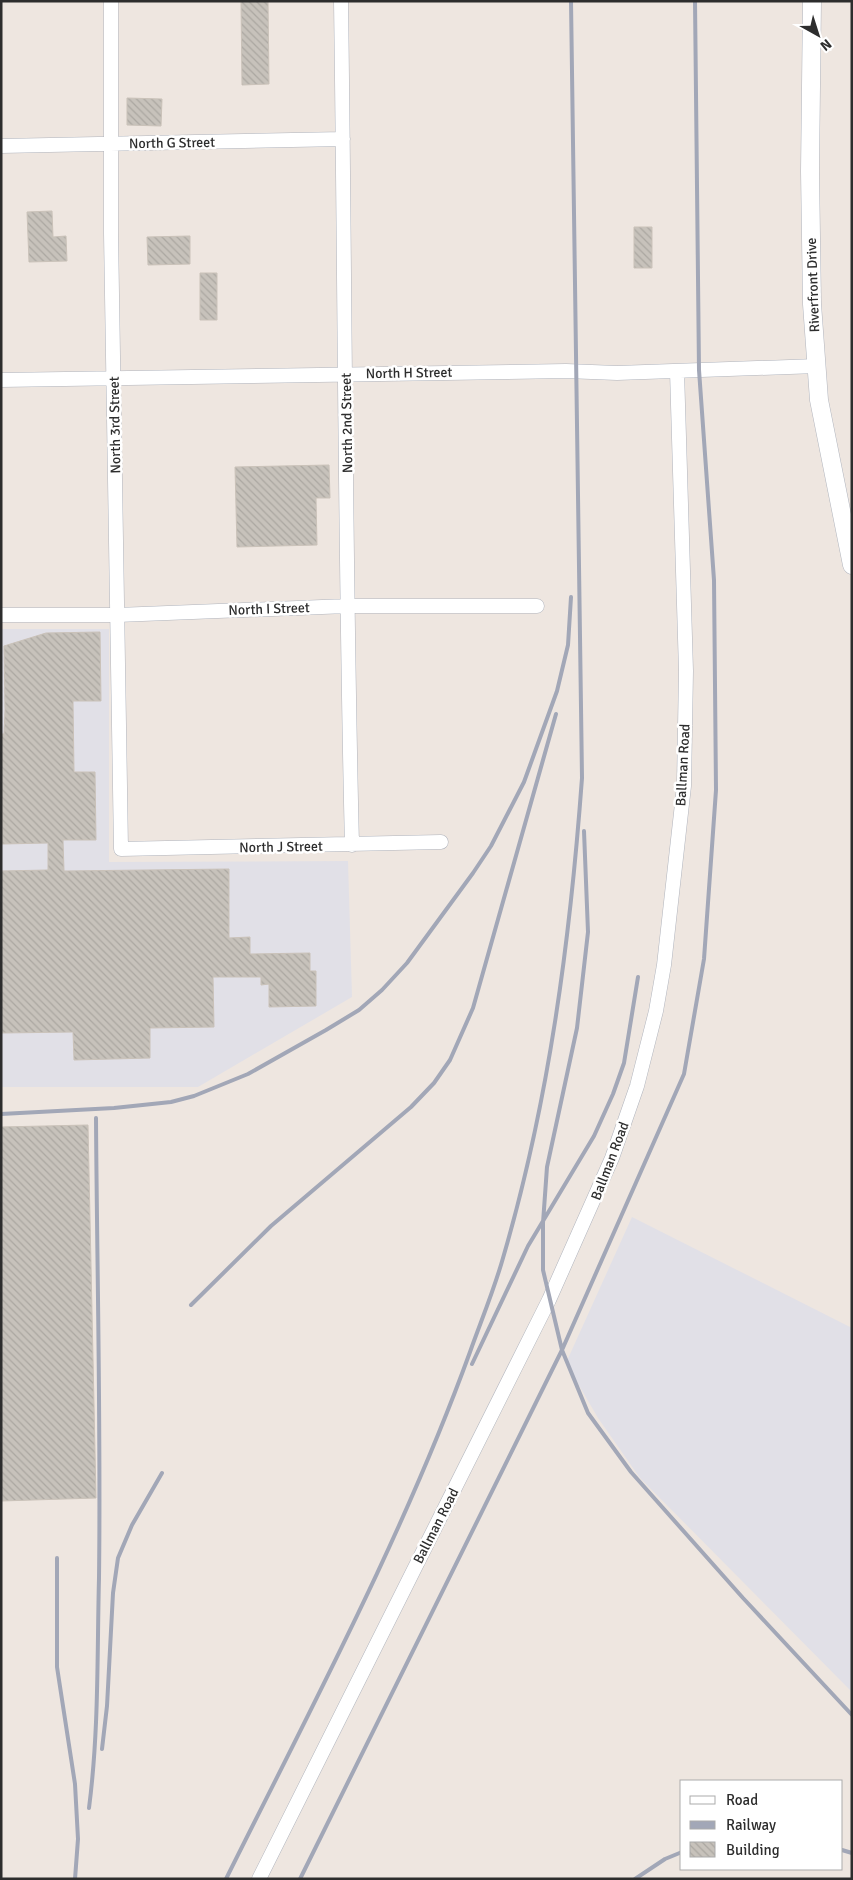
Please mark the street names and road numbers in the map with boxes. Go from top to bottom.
street label: North G Street [129,134,215,152]
street label: Riverfront Drive [803,237,823,333]
street label: North H Street [365,364,453,382]
street label: North 2nd Street [338,373,356,473]
street label: North 3rd Street [106,376,124,474]
street label: North I Street [228,599,310,619]
street label: Ballman Road [672,723,694,807]
street label: North J Street [239,838,323,856]
street label: Ballman Road [587,1119,633,1203]
street label: Ballman Road [410,1485,462,1567]

